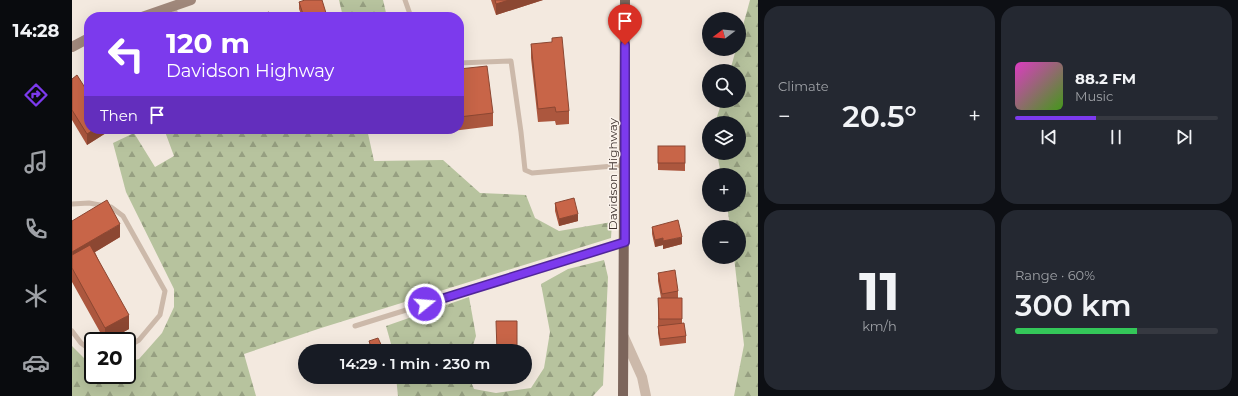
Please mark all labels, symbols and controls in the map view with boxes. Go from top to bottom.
pin [608,4,642,45]
icon: arrive [614,10,636,32]
north arrow [702,12,746,56]
map controls [702,12,746,264]
text: 14:28 [13,20,59,42]
text: 120 m [166,26,250,60]
icon: left [100,28,152,80]
text: Davidson Highway [166,60,334,82]
button: search [702,64,746,108]
text: 88.2 FM [1075,69,1136,88]
text: Climate [778,78,829,94]
icon: directions [22,81,50,109]
text: Music [1075,88,1113,104]
text: 20.5° [842,98,917,135]
text: − [778,103,791,130]
text: + [968,103,981,130]
icon: arrive [146,104,168,126]
text: Then [100,106,138,125]
button: layers [702,116,746,160]
street label: Davidson Highway [605,117,620,230]
icon: previous [1038,126,1060,148]
icon: pause [1105,126,1127,148]
icon: next [1173,126,1195,148]
icon: music [22,148,50,176]
button: + [702,168,746,212]
icon: phone [22,215,50,243]
button: − [702,220,746,264]
text: 11 [859,260,900,323]
text: Range · 60% [1015,267,1095,283]
icon: climate [22,282,50,310]
position arrow [404,283,446,325]
text: 300 km [1015,287,1132,324]
text: km/h [862,318,897,334]
speed limit sign: 20 [84,332,136,384]
icon: car [22,349,50,377]
text: 14:29 · 1 min · 230 m [340,354,490,373]

